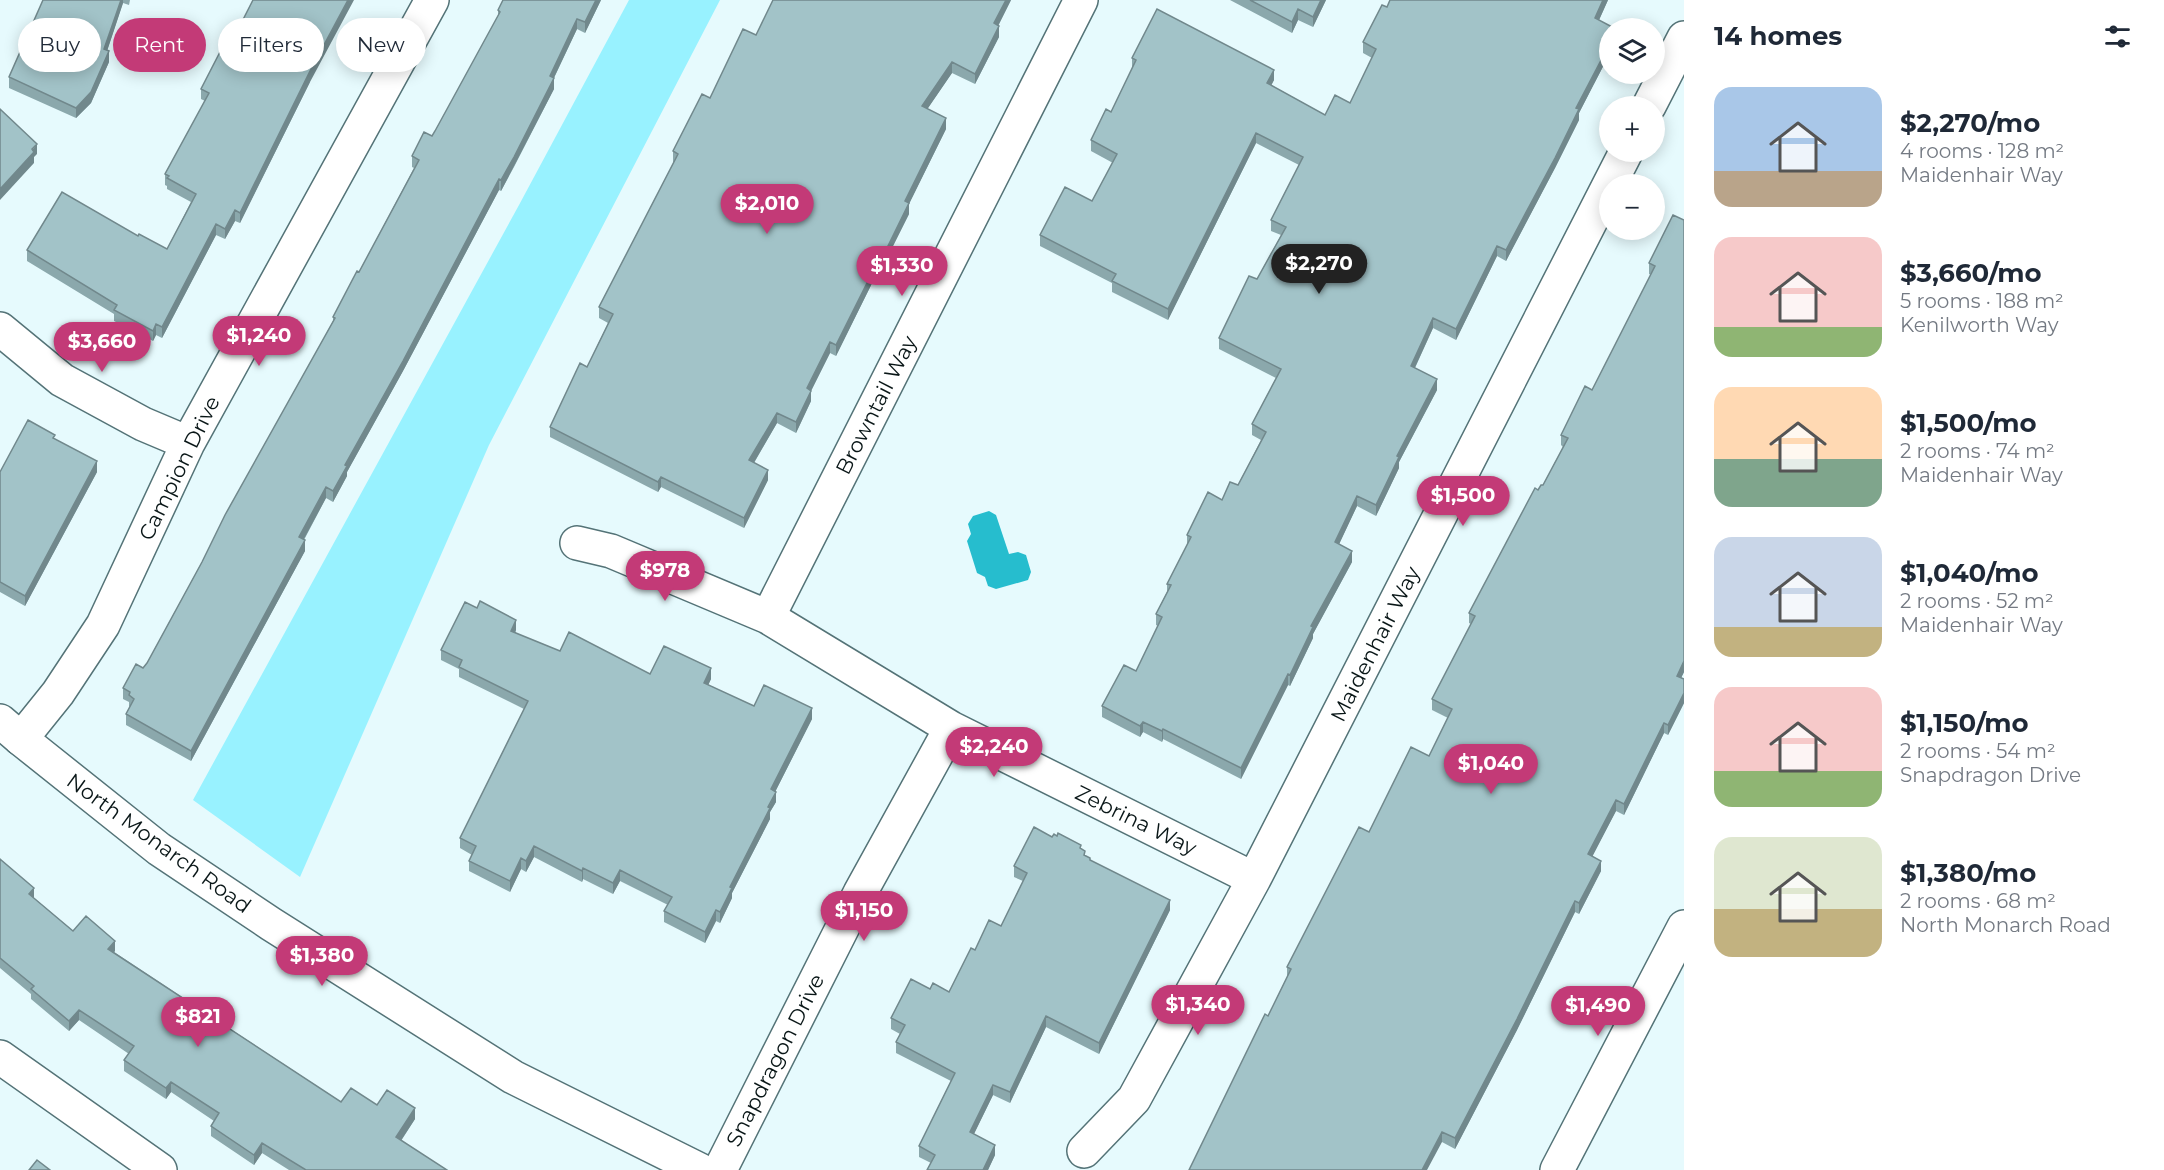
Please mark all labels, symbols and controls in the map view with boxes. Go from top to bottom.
chip: Buy [18,18,101,72]
chip: Rent [113,18,206,72]
chip: Filters [218,18,324,72]
chip: New [336,18,426,72]
map controls [1599,18,1665,240]
button: layers [1599,18,1665,84]
text: 14 homes [1714,20,1842,52]
icon: filters [2101,20,2134,53]
button: + [1599,96,1665,162]
text: $2,270/mo [1900,107,2040,139]
icon: home [1762,111,1834,183]
text: 4 rooms · 128 m² [1900,139,2064,163]
text: Maidenhair Way [1900,163,2063,187]
button: − [1599,174,1665,240]
pin: $2,010 [718,184,816,235]
text: $2,010 [735,191,799,215]
pin: $2,270 [1270,244,1368,295]
pin: $1,330 [853,246,951,297]
text: $2,270 [1285,251,1353,275]
text: $1,330 [871,253,934,277]
text: $3,660/mo [1900,257,2042,289]
icon: home [1762,261,1834,333]
text: 5 rooms · 188 m² [1900,289,2064,313]
text: Kenilworth Way [1900,313,2059,337]
pin: $1,240 [210,316,308,367]
pin: $3,660 [53,322,151,373]
text: $1,240 [227,323,291,347]
text: $3,660 [68,329,136,353]
street label: Browntail Way [830,331,922,479]
street label: Campion Drive [133,392,225,544]
text: $1,500/mo [1900,407,2037,439]
icon: home [1762,411,1834,483]
text: 2 rooms · 74 m² [1900,439,2055,463]
text: Maidenhair Way [1900,463,2063,487]
pin: $1,500 [1414,476,1512,527]
text: $1,500 [1431,483,1495,507]
pin: $978 [629,551,701,602]
text: $1,040/mo [1900,557,2039,589]
text: $978 [640,558,690,582]
icon: home [1762,561,1834,633]
street label: Maidenhair Way [1325,562,1425,726]
text: 2 rooms · 52 m² [1900,589,2054,613]
text: Maidenhair Way [1900,613,2063,637]
text: $1,150/mo [1900,707,2029,739]
icon: home [1762,711,1834,783]
pin: $2,240 [945,727,1043,778]
text: $2,240 [959,734,1029,758]
text: 2 rooms · 54 m² [1900,739,2056,763]
pin: $1,040 [1442,744,1540,795]
text: $1,040 [1458,751,1524,775]
text: Snapdragon Drive [1900,763,2081,787]
street label: North Monarch Road [62,768,256,918]
street label: Zebrina Way [1071,780,1201,860]
text: $1,380/mo [1900,857,2036,889]
icon: home [1762,861,1834,933]
text: 2 rooms · 68 m² [1900,889,2056,913]
pin: $1,150 [815,891,913,942]
text: $1,150 [835,898,893,922]
text: North Monarch Road [1900,913,2111,937]
pin: $1,380 [273,936,371,987]
text: $1,380 [290,943,354,967]
street label: Snapdragon Drive [721,970,829,1150]
pin: $1,340 [1149,985,1247,1036]
pin: $1,490 [1549,986,1647,1037]
text: $1,340 [1165,992,1231,1016]
text: $1,490 [1565,993,1631,1017]
pin: $821 [162,997,234,1048]
text: $821 [175,1004,221,1028]

